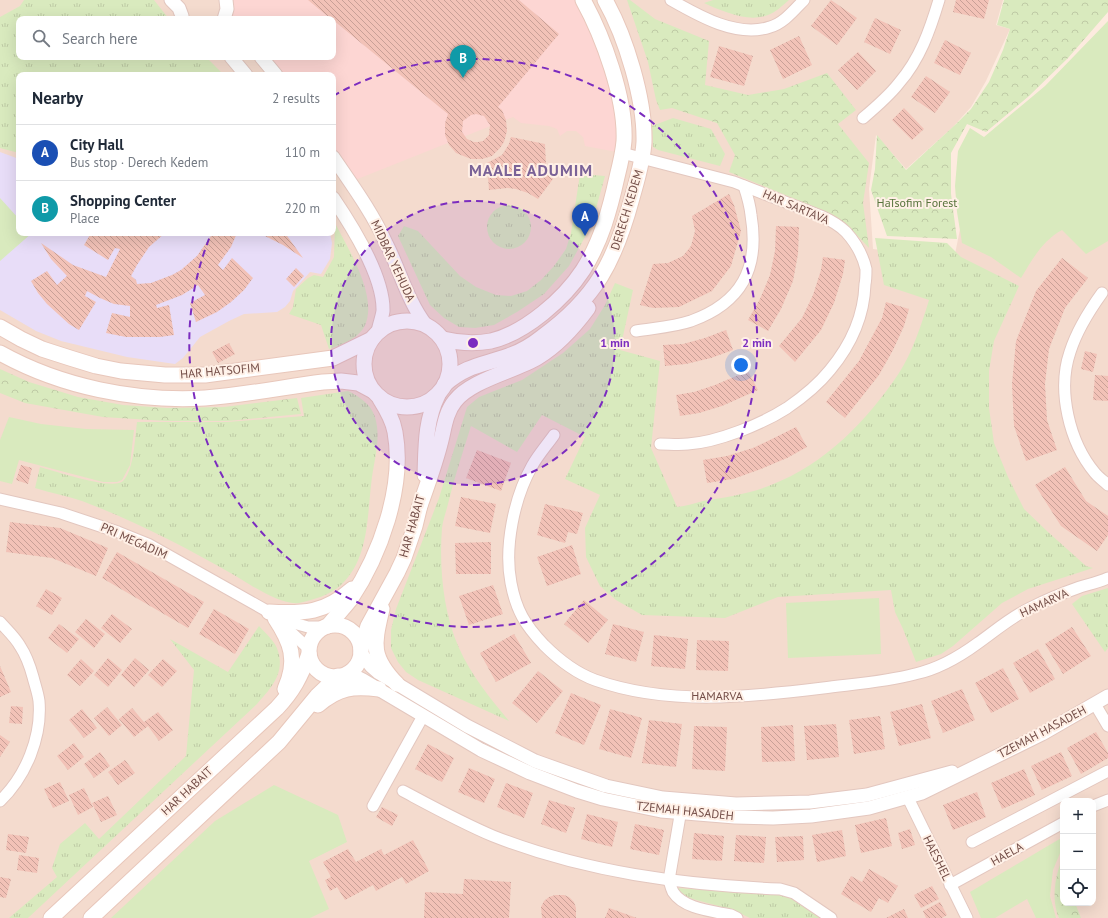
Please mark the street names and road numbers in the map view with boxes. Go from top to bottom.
street label: DERECH KEDEM [607,168,646,252]
street label: HAR SARTAVA [761,186,832,227]
street label: MIDBAR YEHUDA [368,218,419,304]
street label: HAR HATSOFIM [179,360,261,381]
street label: HAR HABAIT [395,492,428,559]
street label: PRI MEGADIM [98,519,170,562]
street label: HAMARVA [1017,585,1070,620]
street label: HAMARVA [691,688,743,703]
street label: TZEMAH HASADEH [995,702,1089,761]
street label: HAR HABAIT [158,763,216,818]
street label: TZEMAH HASADEH [636,798,735,823]
street label: HAESHEL [920,833,955,883]
street label: HAELA [988,839,1026,869]

